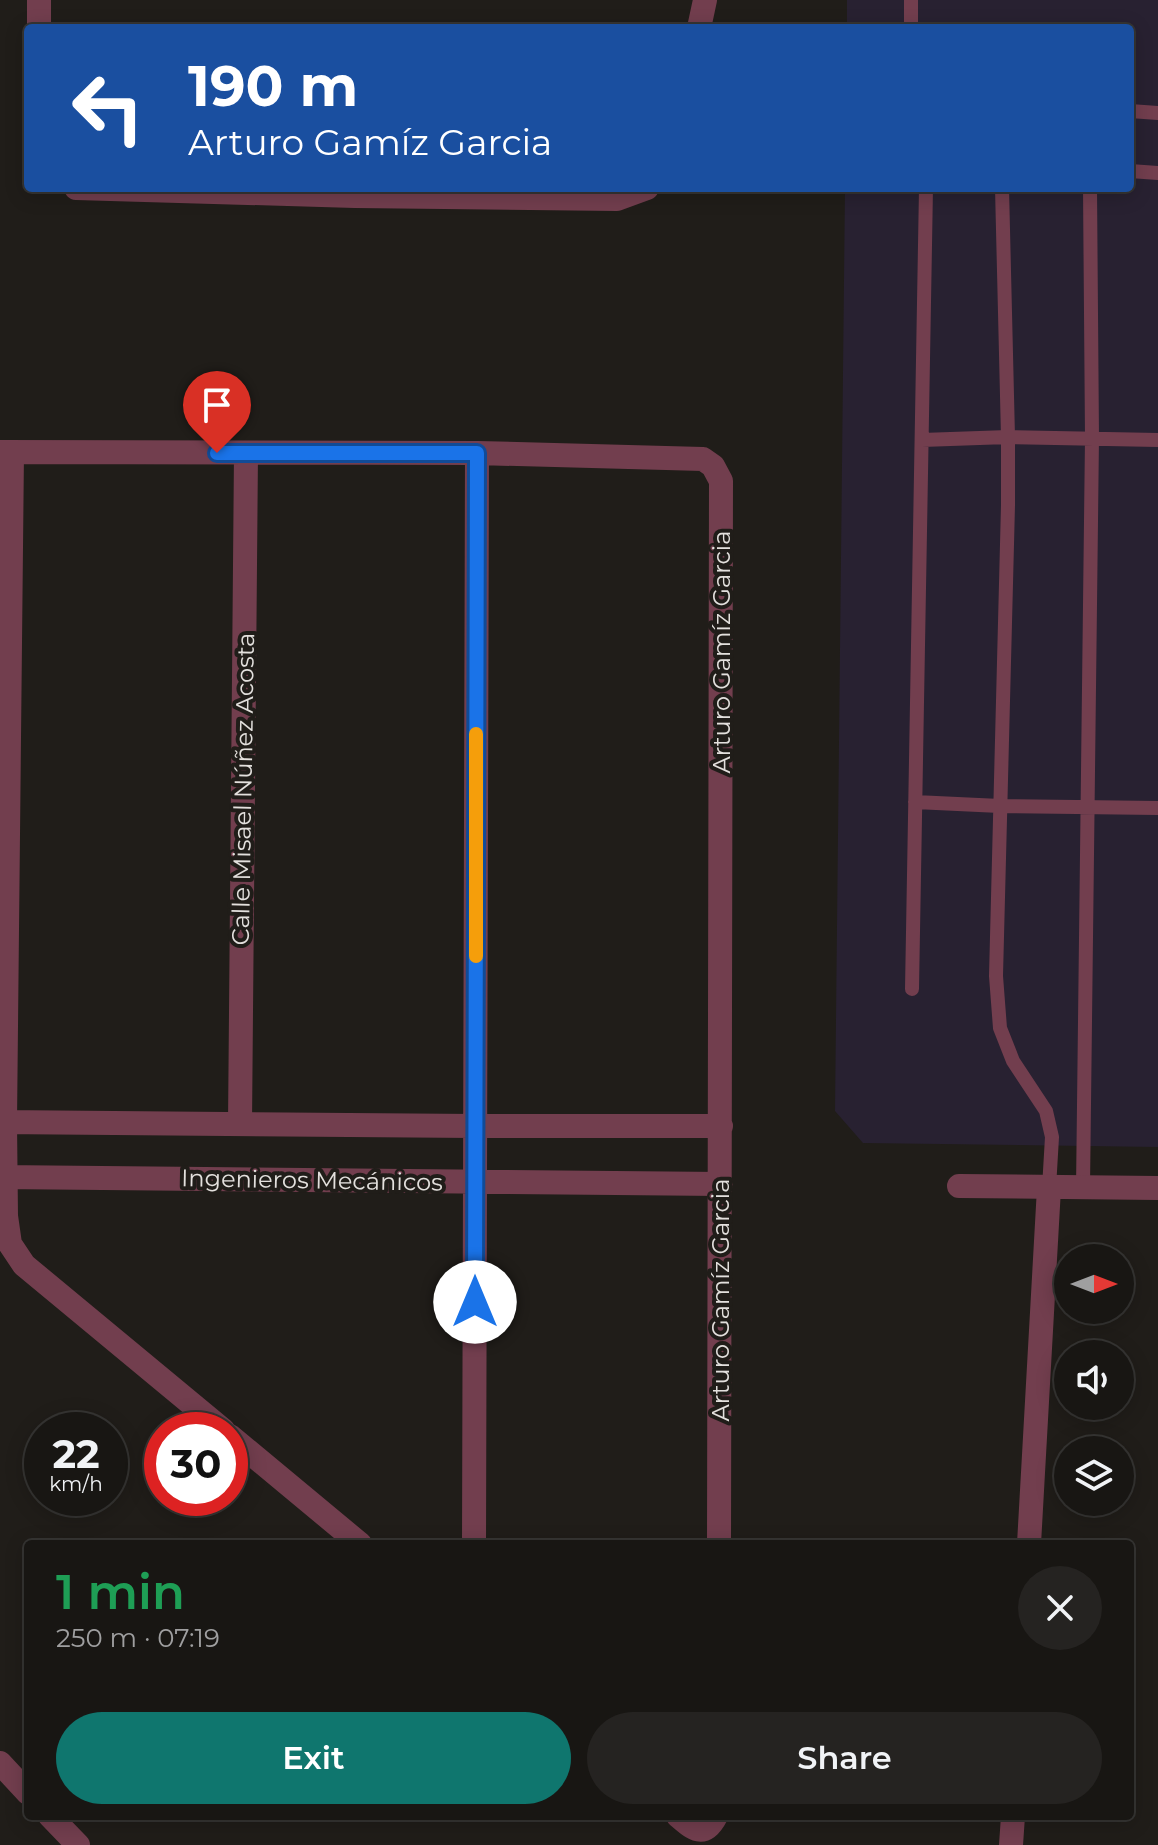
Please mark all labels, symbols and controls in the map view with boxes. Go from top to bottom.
text: 190 m [188,52,358,120]
icon: left [56,56,160,160]
text: Arturo Gamíz Garcia [188,120,552,164]
pin [183,371,251,453]
icon: arrive [195,383,239,427]
street label: Arturo Gamíz Garcia [707,531,736,773]
street label: Calle Misael Núñez Acosta [226,632,260,946]
street label: Ingenieros Mecánicos [181,1163,443,1197]
street label: Arturo Gamíz Garcia [706,1179,735,1421]
north arrow [1054,1244,1134,1324]
map controls [1054,1244,1134,1516]
position arrow [433,1260,517,1344]
button: sound [1054,1340,1134,1420]
speed limit sign: 30 [144,1412,248,1516]
text: 22 [52,1429,100,1478]
button: layers [1054,1436,1134,1516]
text: km/h [49,1472,103,1496]
text: 1 min [56,1563,185,1621]
button: close [1018,1566,1102,1650]
text: 250 m · 07:19 [56,1622,220,1654]
button: Exit [56,1712,571,1804]
button: Share [587,1712,1102,1804]

